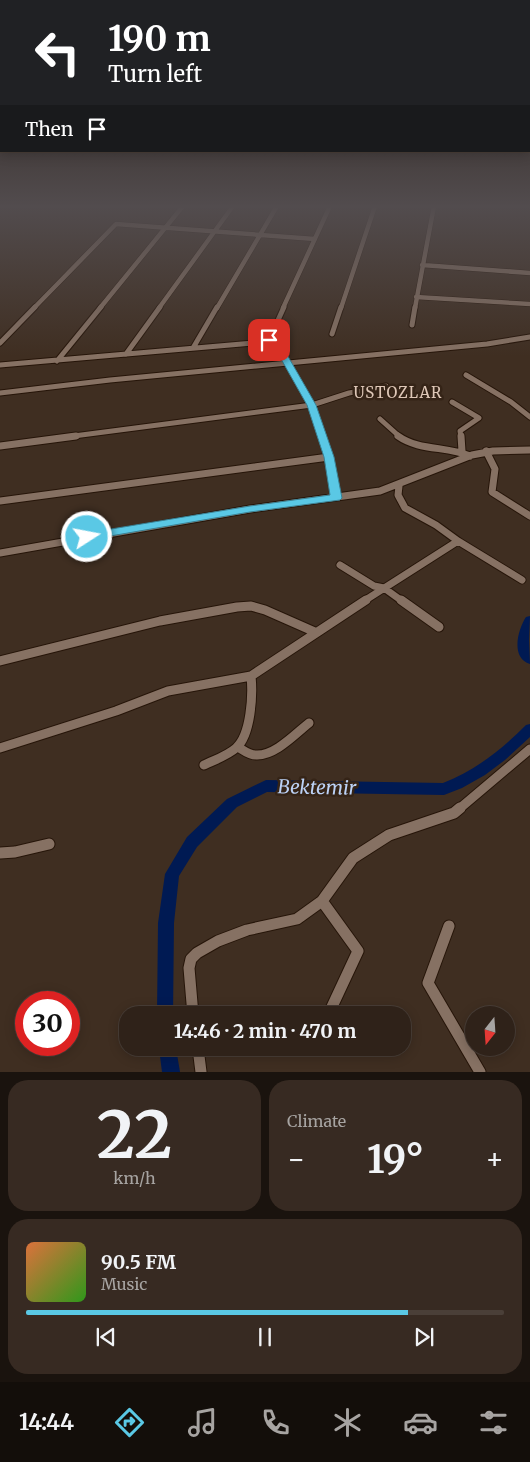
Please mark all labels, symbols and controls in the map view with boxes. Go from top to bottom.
text: 190 m [108,17,211,61]
icon: left [25,20,90,85]
text: Turn left [108,60,202,88]
icon: arrive [83,115,111,143]
text: Then [25,117,73,141]
pin [248,319,290,361]
icon: arrive [255,326,283,354]
district label: USTOZLAR [354,383,443,402]
position arrow [60,510,112,562]
water label: Bektemir [278,774,357,800]
speed limit sign: 30 [15,991,80,1056]
north arrow [465,1006,515,1056]
map controls [465,1006,515,1056]
text: 14:46 · 2 min · 470 m [174,1019,356,1043]
text: 22 [97,1094,172,1176]
text: Climate [287,1111,346,1131]
text: 19° [367,1136,424,1183]
text: − [287,1141,306,1177]
text: + [485,1141,504,1177]
text: km/h [113,1168,156,1188]
text: 90.5 FM [101,1250,176,1274]
text: Music [101,1274,147,1294]
icon: previous [92,1323,120,1351]
icon: pause [251,1323,279,1351]
icon: next [410,1323,438,1351]
icon: directions [112,1405,147,1440]
icon: music [185,1405,220,1440]
icon: phone [258,1405,293,1440]
icon: climate [330,1405,365,1440]
icon: car [403,1405,438,1440]
icon: filters [476,1405,511,1440]
text: 14:44 [19,1408,74,1436]

